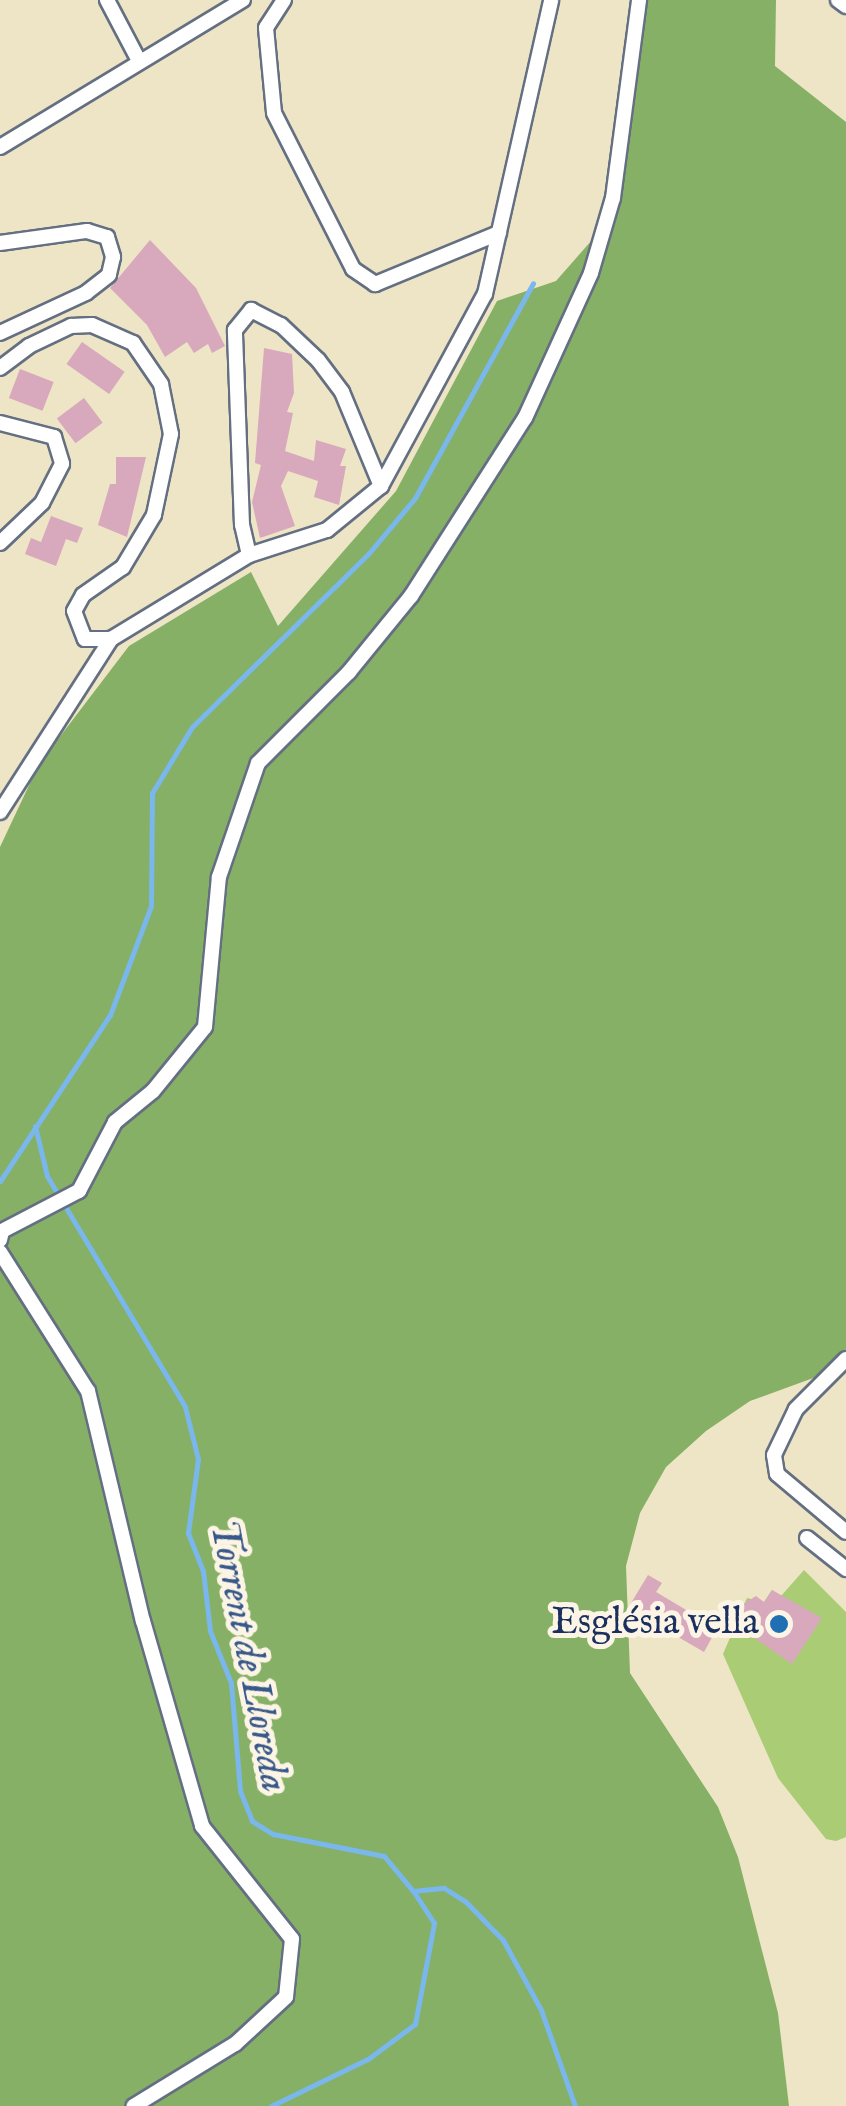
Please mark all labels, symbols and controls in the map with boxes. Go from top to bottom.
water label: Torrent de Lloreda [197,1516,297,1796]
place label: Església vella [551,1601,759,1647]
marker: Església vella [768,1613,790,1635]

